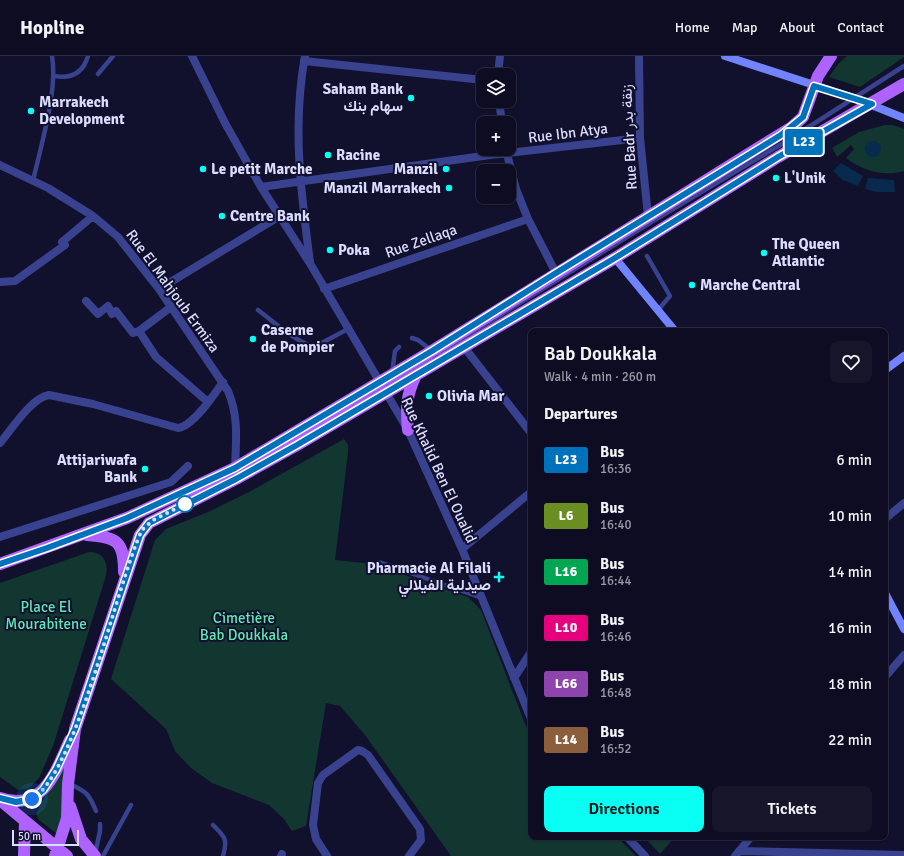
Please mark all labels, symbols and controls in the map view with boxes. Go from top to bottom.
text: Hopline [20,16,84,40]
text: Home [675,19,710,36]
text: Map [732,19,757,36]
text: About [779,19,815,36]
text: Contact [837,19,884,36]
map controls [476,68,516,204]
button: layers [476,68,516,108]
place label: Saham Bank سهام بنك [323,80,403,116]
street label: Rue Badr زنقة بدر [617,84,641,190]
place label: Marrakech Development [39,93,125,128]
marker: Saham Bank سهام بنك [406,93,416,103]
marker: Marrakech Development [26,106,36,116]
button: + [476,116,516,156]
street label: Rue Ibn Atya [527,119,609,147]
line badge: L23 [781,129,827,155]
text: L23 [793,133,815,150]
place label: Racine [336,146,380,164]
marker: Racine [323,150,333,160]
place label: Le petit Marche [211,160,313,178]
place label: Manzil [394,160,438,178]
marker: Le petit Marche [198,164,208,174]
marker: Manzil [441,164,451,174]
button: − [476,164,516,204]
place label: L'Unik [784,169,826,187]
marker: L'Unik [771,173,781,183]
place label: Manzil Marrakech [323,179,441,197]
marker: Manzil Marrakech [444,183,454,193]
place label: Centre Bank [230,207,310,225]
marker: Centre Bank [217,211,227,221]
street label: Rue Zellaqa [383,220,459,262]
street label: Rue El Mahjoub Ermiza [122,226,224,356]
place label: The Queen Atlantic [772,235,840,270]
place label: Poka [338,241,370,259]
marker: Poka [325,245,335,255]
marker: The Queen Atlantic [759,248,769,258]
place label: Marche Central [700,276,801,294]
marker: Marche Central [687,280,697,290]
place label: Caserne de Pompier [261,321,334,356]
marker: Caserne de Pompier [248,334,258,344]
button: heart [830,341,872,383]
text: Bab Doukkala [544,342,657,366]
text: Walk · 4 min · 260 m [544,369,656,385]
place label: Olivia Mar [437,387,504,405]
marker: Olivia Mar [424,391,434,401]
street label: Rue Khalid Ben El Oualid [397,394,481,546]
text: Departures [544,405,617,423]
text: Bus [600,443,624,461]
place label: Attijariwafa Bank [57,451,137,486]
text: L23 [555,451,577,468]
text: 6 min [836,451,872,469]
text: 16:36 [600,461,632,477]
marker: Attijariwafa Bank [140,464,150,474]
unlabelled marker [176,495,194,513]
text: Bus [600,499,624,517]
text: L6 [559,507,573,524]
text: 10 min [828,507,872,525]
text: 16:40 [600,517,632,533]
text: Bus [600,555,624,573]
place label: Pharmacie Al Filali صيدلية الفيلالي [367,559,491,598]
text: L16 [555,563,577,580]
text: 14 min [828,563,872,581]
marker: Pharmacie Al Filali صيدلية الفيلالي [494,572,504,582]
text: 16:44 [600,573,632,589]
park label: Place El Mourabitene [5,598,87,633]
park label: Cimetière Bab Doukkala [200,609,288,644]
text: Bus [600,611,624,629]
text: L10 [555,619,577,636]
text: 16 min [828,619,872,637]
text: 16:46 [600,629,632,645]
text: Bus [600,667,624,685]
text: L66 [555,675,577,692]
text: 18 min [828,675,872,693]
text: 16:48 [600,685,632,701]
text: Bus [600,723,624,741]
text: L14 [555,731,577,748]
text: 22 min [828,731,872,749]
text: 16:52 [600,741,632,757]
button: Directions [544,786,704,832]
button: Tickets [712,786,872,832]
your location [22,789,42,809]
scale bar [12,828,79,847]
text: 50 m [18,830,41,843]

